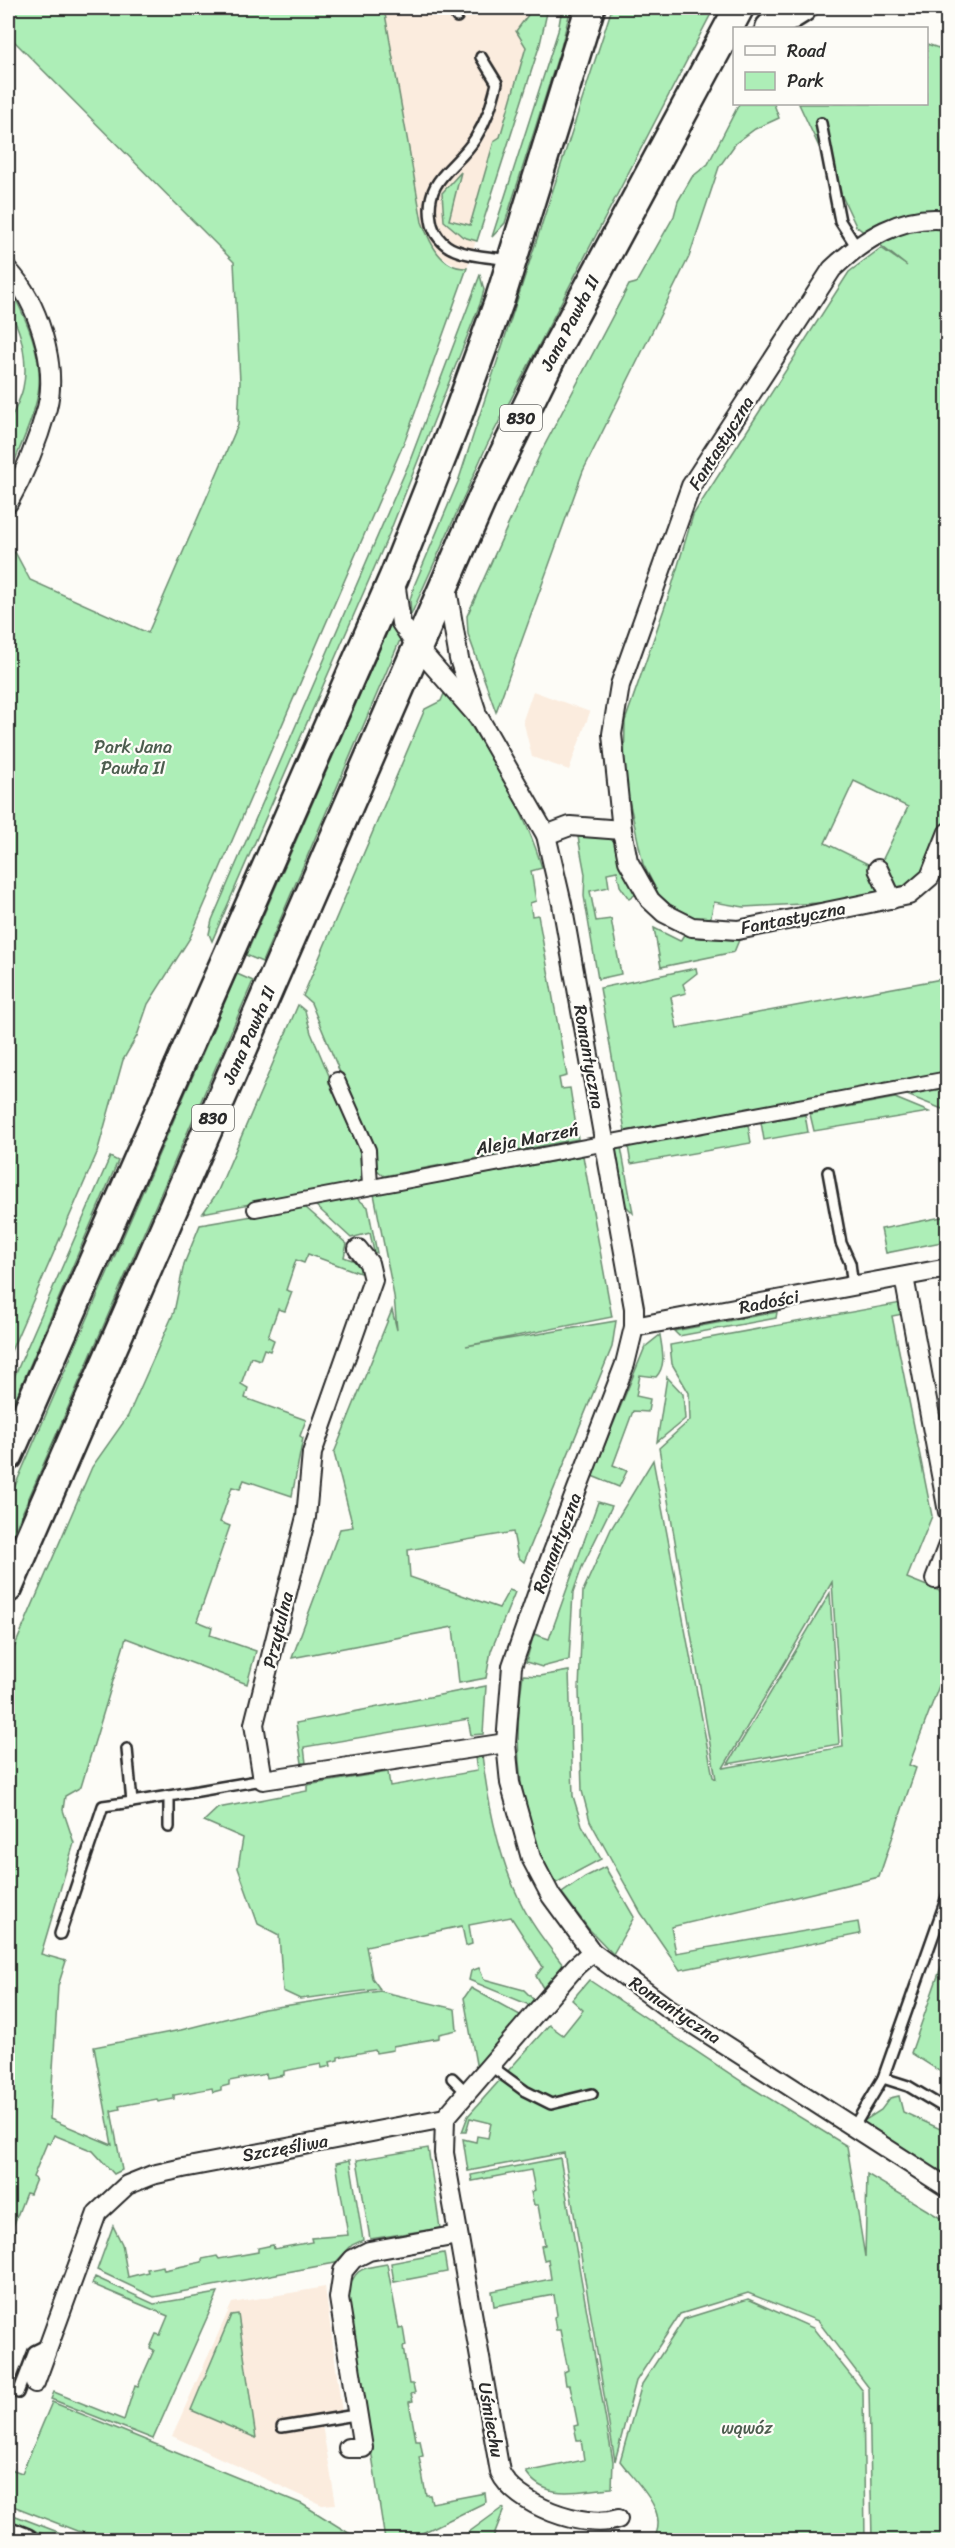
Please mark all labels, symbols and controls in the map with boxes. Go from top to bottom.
legend [733,27,928,105]
text: Road [787,35,827,67]
text: Park [787,65,824,97]
street label: Jana Pawła II [531,269,609,378]
street label: Fantastyczna [679,389,763,497]
road number: 830 [500,405,542,431]
park label: Park Jana Pawła II [94,731,172,784]
street label: Fantastyczna [738,892,848,944]
street label: Jana Pawła II [213,980,285,1090]
street label: Romantyczna [564,1002,614,1112]
road number: 830 [192,1105,234,1131]
street label: Aleja Marzeń [472,1113,582,1165]
street label: Radości [736,1280,803,1324]
street label: Romantyczna [523,1488,591,1598]
street label: Przytulna [253,1588,303,1671]
street label: Romantyczna [622,1967,728,2053]
street label: Szczęśliwa [240,2125,331,2171]
street label: Uśmiechu [469,2380,513,2461]
park label: wąwóz [721,2412,773,2444]

